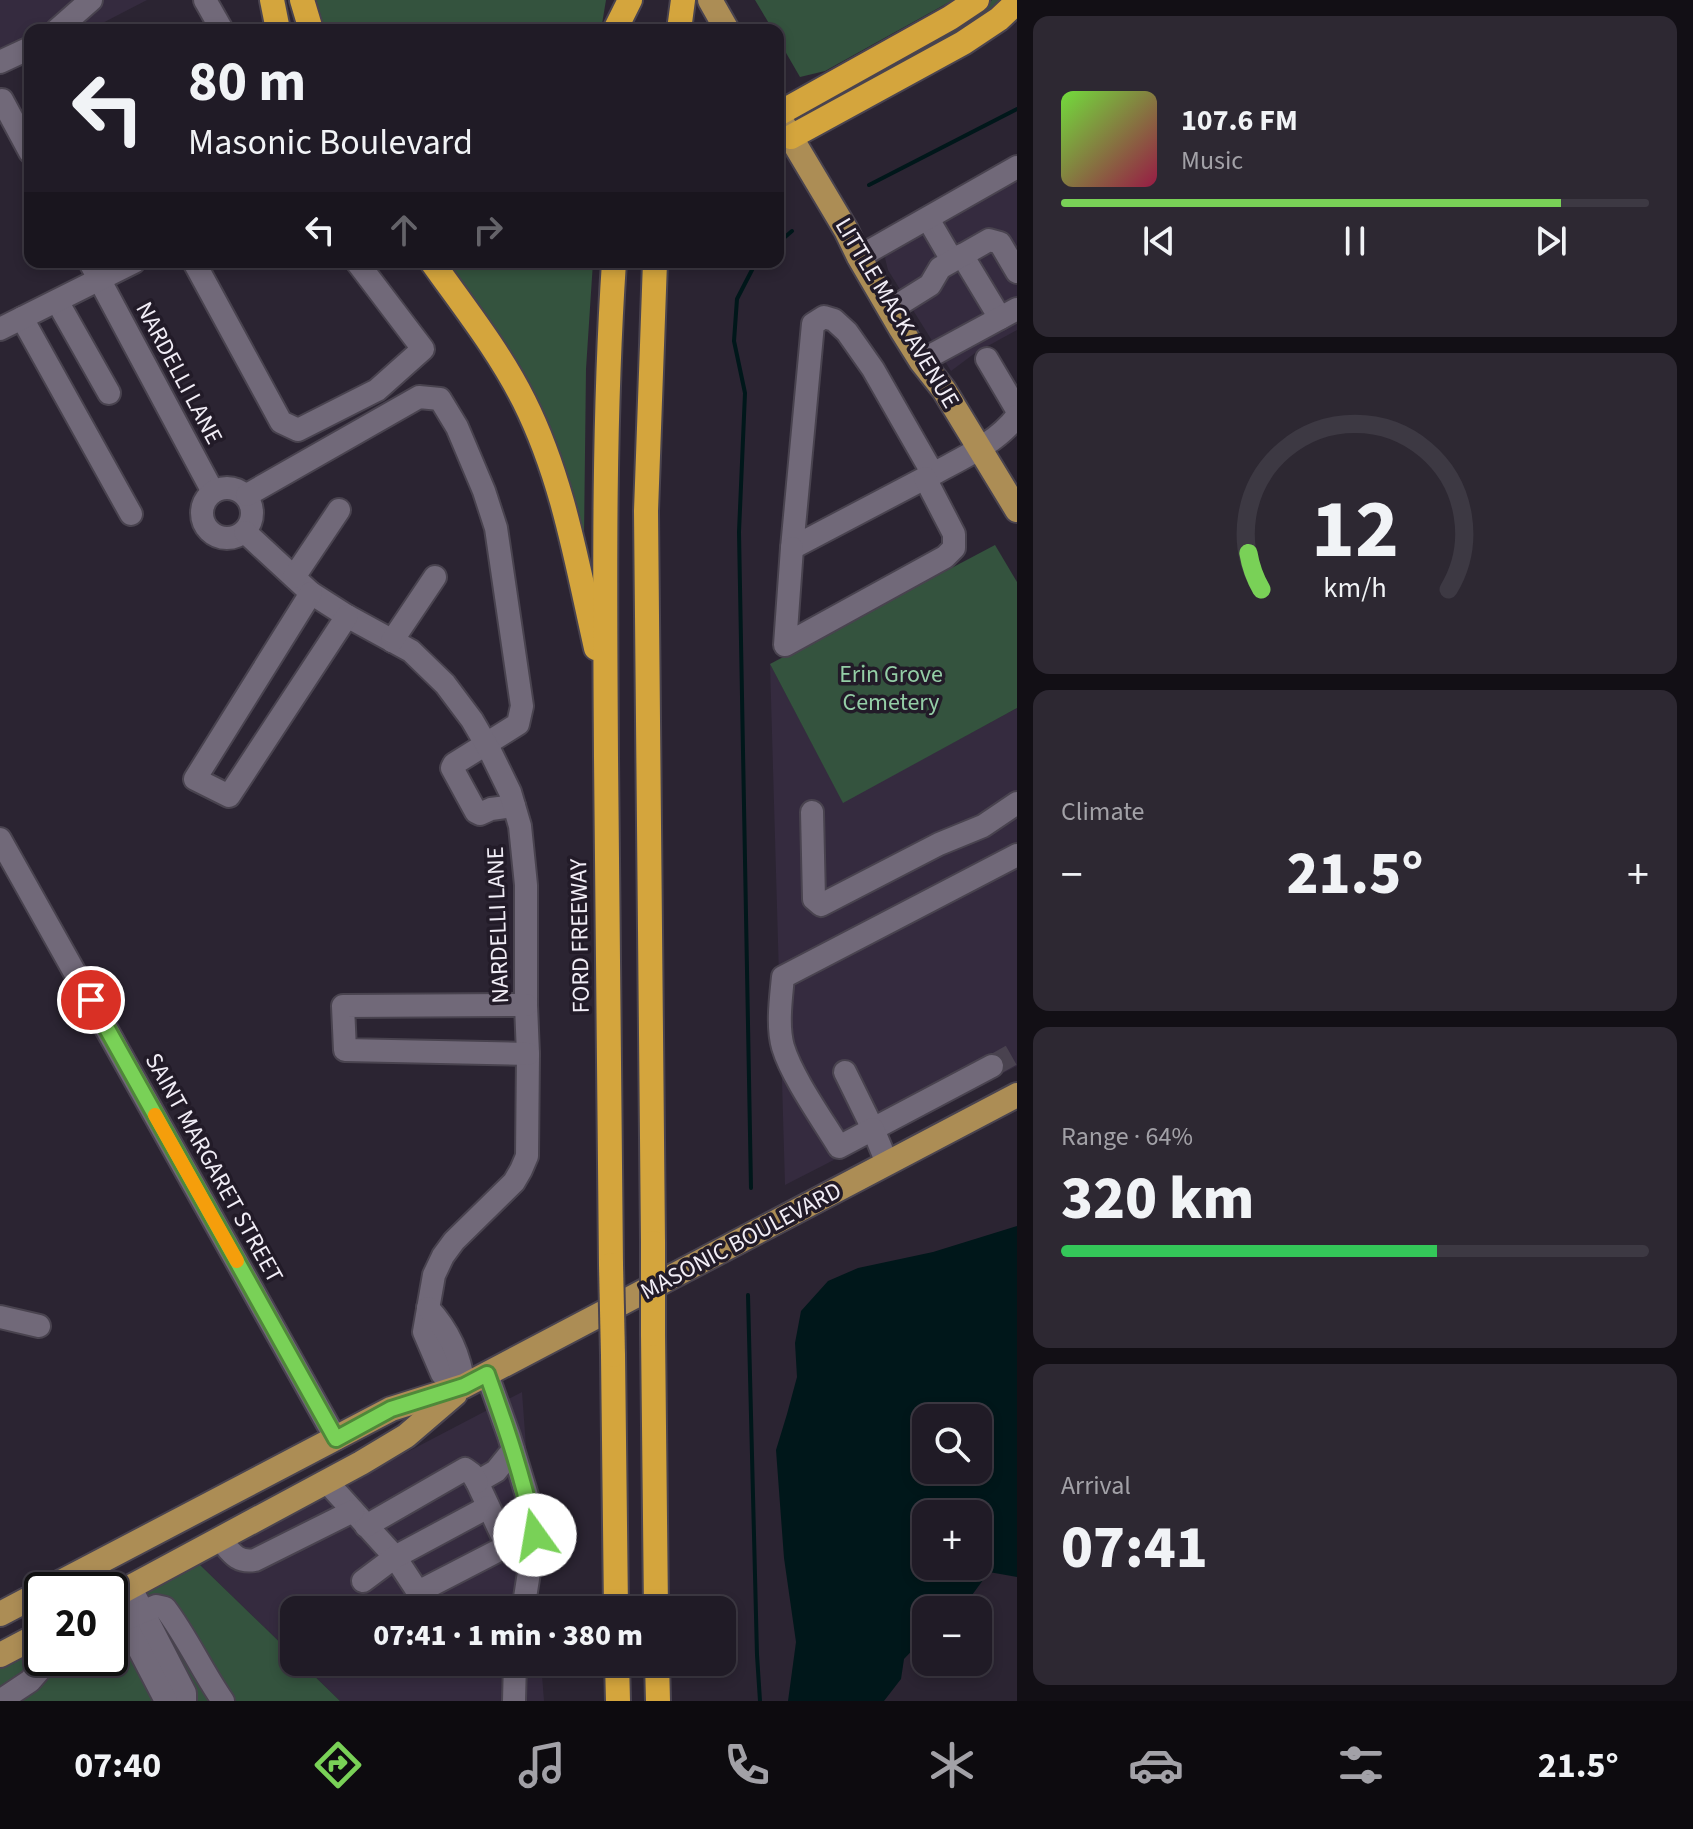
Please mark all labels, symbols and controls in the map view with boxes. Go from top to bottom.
text: 80 m [188,43,306,122]
icon: left [56,56,160,160]
text: 107.6 FM [1181,99,1298,142]
text: Masonic Boulevard [188,117,473,168]
text: Music [1181,142,1243,179]
icon: left [298,208,342,252]
icon: ahead [382,208,426,252]
icon: right [466,208,510,252]
street label: LITTLE MACK AVENUE [826,211,968,415]
icon: previous [1137,219,1181,263]
icon: pause [1333,219,1377,263]
icon: next [1529,219,1573,263]
street label: NARDELLI LANE [127,295,231,451]
text: 12 [1311,470,1399,588]
text: km/h [1323,568,1387,608]
park label: Erin Grove Cemetery [839,657,943,720]
text: Climate [1061,793,1145,830]
text: 21.5° [1287,832,1423,917]
text: − [1061,844,1083,907]
text: + [1627,844,1649,907]
street label: NARDELLI LANE [478,846,518,1004]
street label: FORD FREEWAY [561,858,599,1014]
pin [57,966,125,1034]
icon: arrive [69,978,113,1022]
street label: SAINT MARGARET STREET [136,1047,292,1290]
text: Range · 64% [1061,1118,1193,1155]
text: 320 km [1061,1157,1254,1242]
street label: MASONIC BOULEVARD [634,1173,848,1309]
map controls [912,1404,992,1676]
button: search [912,1404,992,1484]
text: Arrival [1061,1467,1131,1504]
position arrow [493,1493,577,1577]
button: + [912,1500,992,1580]
text: 07:41 [1061,1506,1208,1591]
speed limit sign: 20 [24,1572,128,1676]
button: − [912,1596,992,1676]
text: 07:41 · 1 min · 380 m [373,1614,643,1657]
icon: directions [310,1737,366,1793]
icon: music [514,1737,570,1793]
icon: phone [719,1737,775,1793]
icon: climate [924,1737,980,1793]
icon: car [1128,1737,1184,1793]
icon: filters [1333,1737,1389,1793]
text: 07:40 [74,1740,161,1791]
text: 21.5° [1538,1740,1619,1791]

